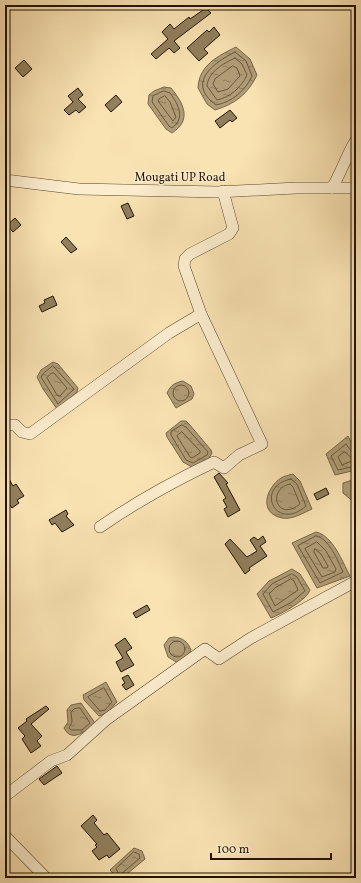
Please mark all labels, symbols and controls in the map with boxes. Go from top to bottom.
street label: Mougati UP Road [135,170,226,186]
scale bar [211,835,331,861]
text: 100 m [217,842,250,858]

